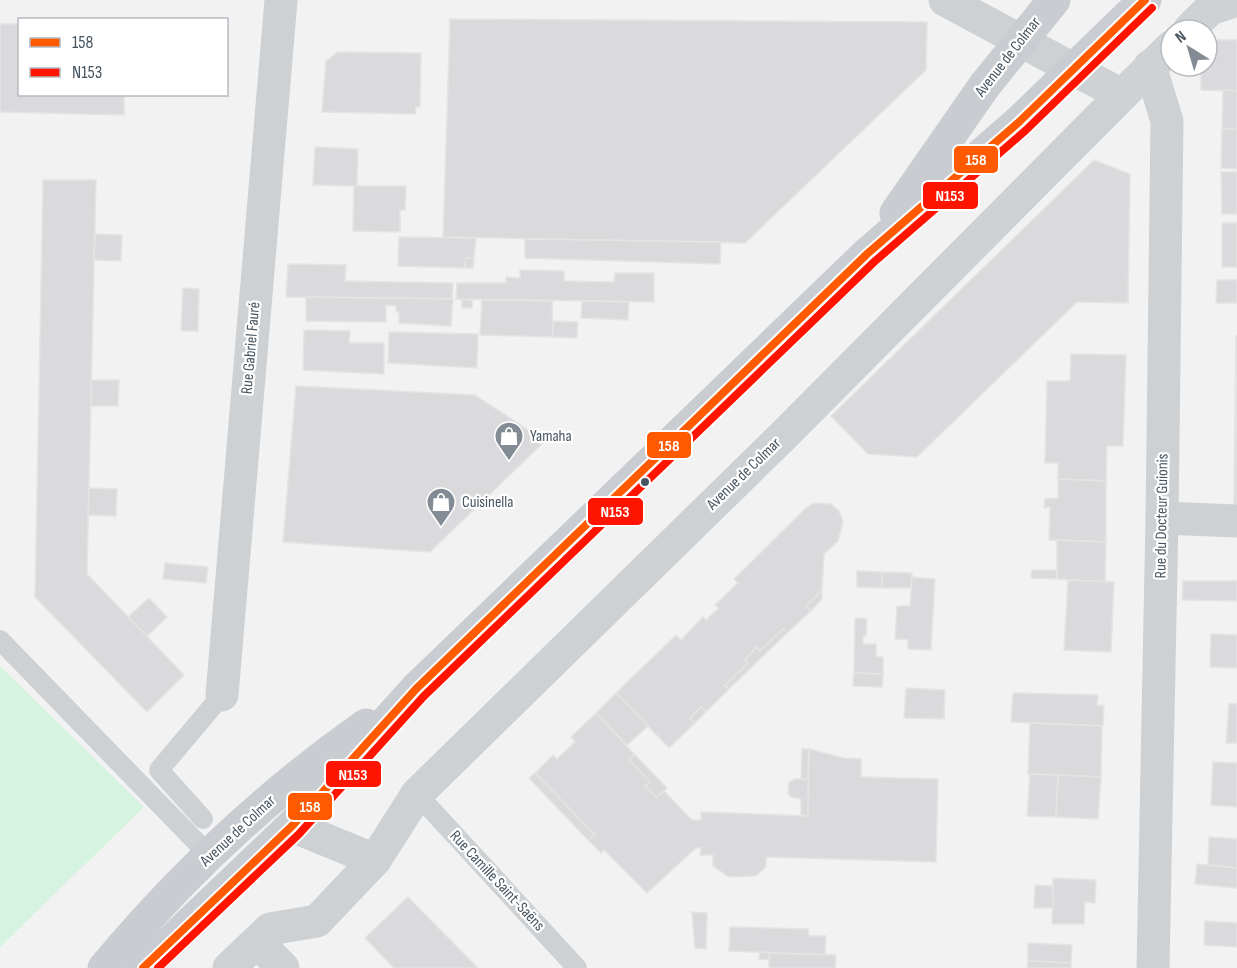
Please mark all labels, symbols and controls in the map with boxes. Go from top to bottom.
street label: Avenue de Colmar [970,13,1045,101]
legend [18,18,228,96]
north arrow [1159,18,1219,78]
text: N [1172,27,1190,47]
text: 158 [72,32,94,53]
text: N153 [72,62,102,83]
line badge: 158 [953,145,999,174]
text: 158 [966,151,987,170]
line badge: N153 [922,181,979,210]
text: N153 [935,187,965,206]
street label: Rue Gabriel Fauré [237,301,265,395]
shop icon: Yamaha [493,420,525,462]
place label: Yamaha [530,427,572,446]
line badge: 158 [646,431,692,459]
street label: Avenue de Colmar [702,434,785,515]
text: 158 [659,437,680,456]
street label: Rue du Docteur Guionis [1151,453,1173,579]
unlabelled marker [639,476,651,488]
shop icon: Cuisinella [425,486,457,528]
place label: Cuisinella [462,493,513,512]
line badge: N153 [587,497,644,526]
text: N153 [600,503,630,522]
line badge: N153 [325,760,382,788]
text: N153 [338,766,368,785]
street label: Avenue de Colmar [196,791,280,871]
line badge: 158 [287,792,333,821]
text: 158 [300,798,321,817]
street label: Rue Camille Saint-Saëns [446,827,549,935]

